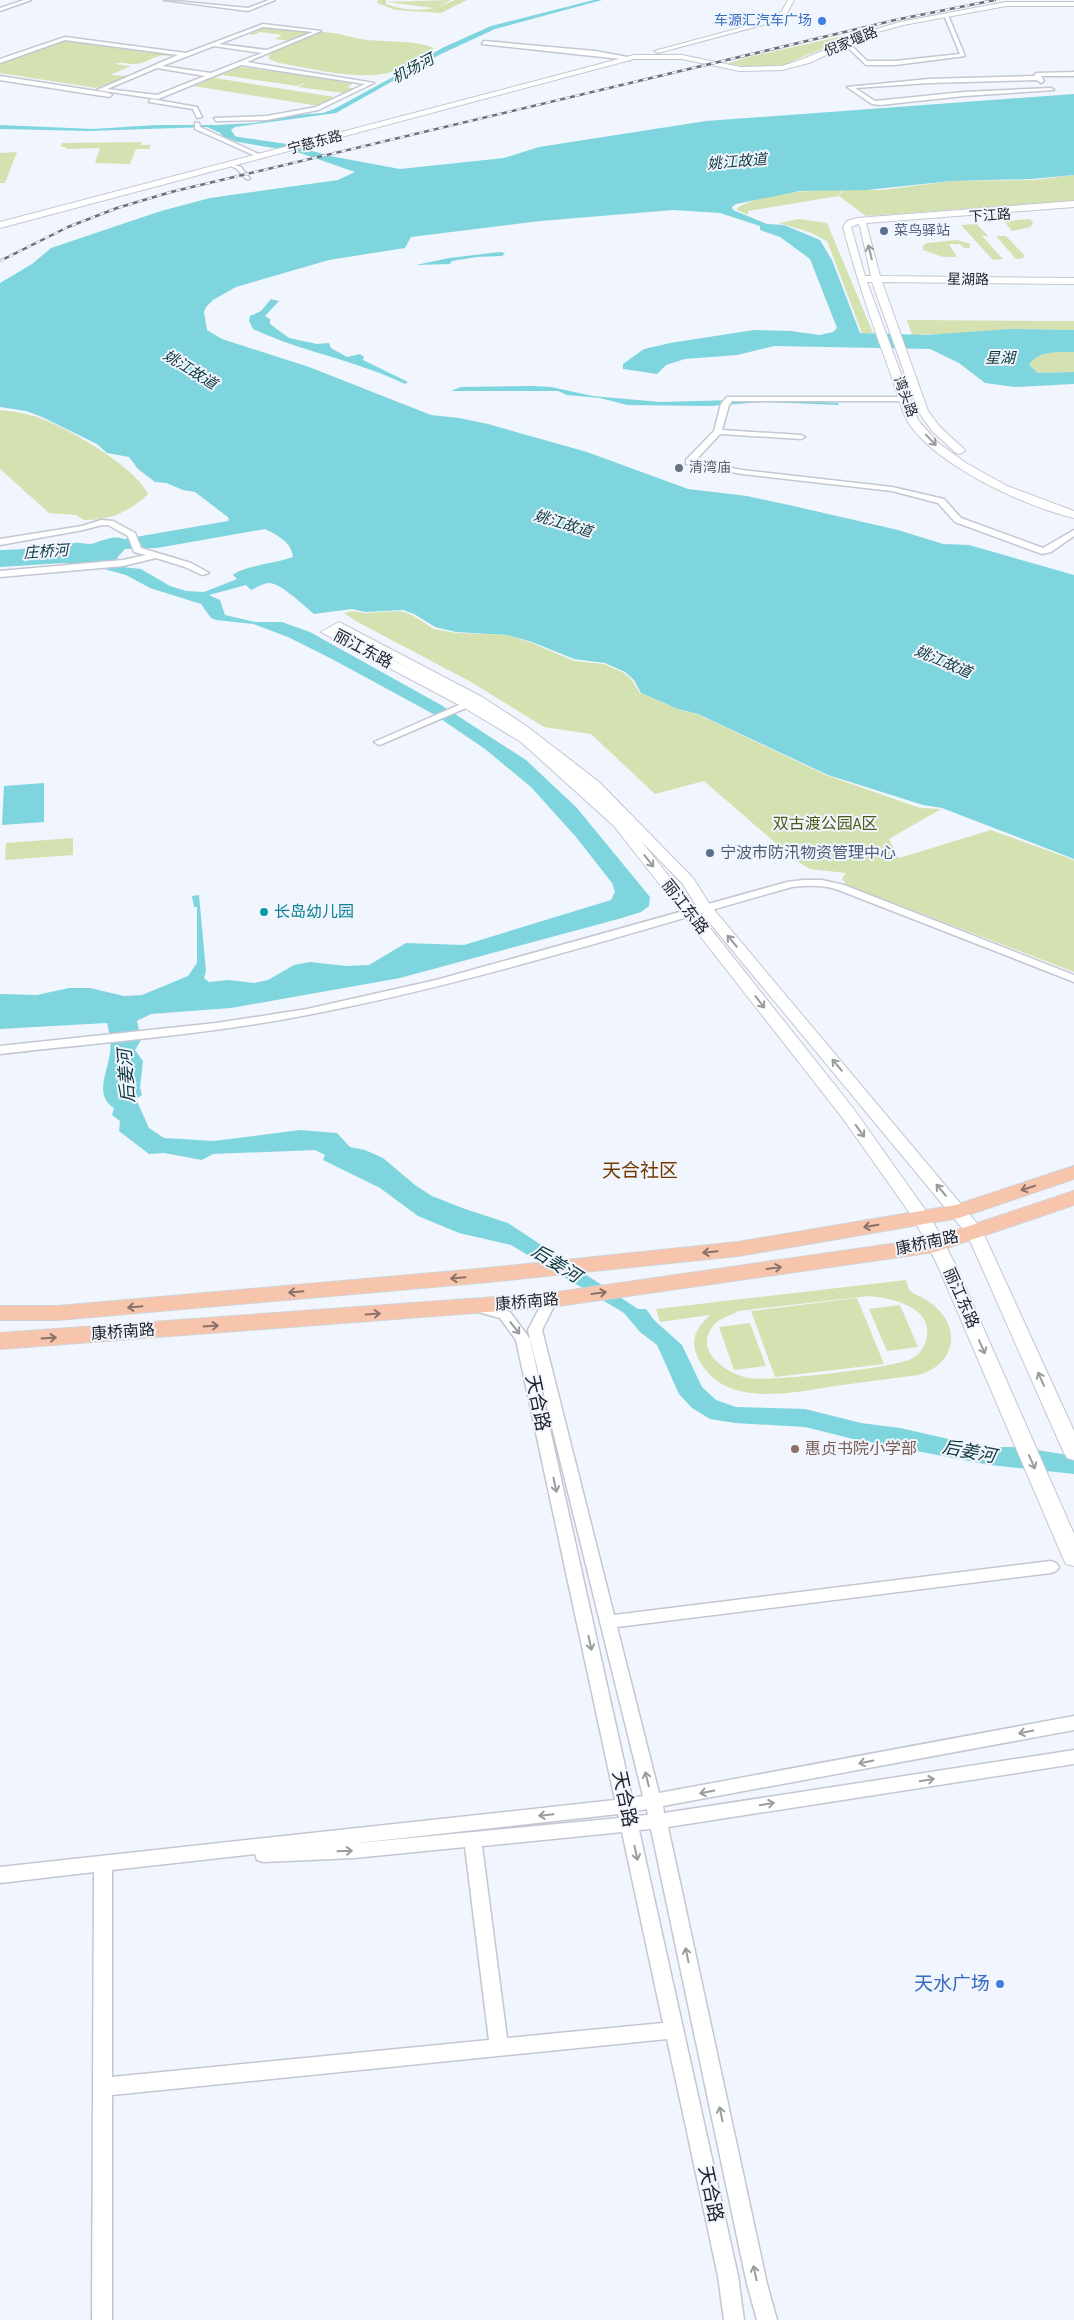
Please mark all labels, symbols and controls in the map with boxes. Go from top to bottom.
place label: 车源汇汽车广场 [714,11,812,31]
marker: 车源汇汽车广场 [816,15,828,27]
street label: 倪家堰路 [821,22,881,62]
water label: 机场河 [388,48,440,89]
street label: 宁慈东路 [285,126,345,160]
water label: 姚江故道 [706,149,770,175]
street label: 下江路 [968,205,1012,227]
place label: 菜鸟驿站 [894,221,950,241]
marker: 菜鸟驿站 [878,225,890,237]
one-way arrow [864,245,874,261]
street label: 星湖路 [947,270,989,290]
water label: 姚江故道 [159,345,223,396]
water label: 星湖 [985,348,1017,369]
street label: 湾头路 [888,374,922,420]
one-way arrow [924,434,937,446]
place label: 清湾庙 [689,458,731,478]
marker: 清湾庙 [673,462,685,474]
water label: 姚江故道 [531,505,597,543]
water label: 庄桥河 [23,540,72,564]
street label: 丽江东路 [330,624,396,674]
water label: 姚江故道 [911,641,977,684]
park label: 双古渡公园A区 [773,813,877,835]
place label: 宁波市防汛物资管理中心 [720,842,896,864]
marker: 宁波市防汛物资管理中心 [704,847,716,859]
one-way arrow [643,854,654,867]
street label: 丽江东路 [657,875,713,939]
place label: 长岛幼儿园 [274,901,354,923]
marker: 长岛幼儿园 [258,906,270,918]
one-way arrow [726,934,738,947]
one-way arrow [755,995,765,1009]
water label: 后姜河 [112,1045,141,1104]
one-way arrow [831,1059,842,1072]
one-way arrow [855,1124,865,1138]
district label: 天合社区 [602,1158,678,1185]
one-way arrow [935,1183,947,1196]
one-way arrow [1021,1184,1036,1193]
one-way arrow [863,1222,879,1232]
street label: 康桥南路 [893,1226,961,1260]
water label: 后姜河 [526,1239,588,1290]
one-way arrow [702,1247,718,1257]
one-way arrow [765,1263,781,1273]
street label: 丽江东路 [938,1264,984,1332]
one-way arrow [451,1273,467,1282]
one-way arrow [289,1287,305,1297]
street label: 康桥南路 [494,1288,560,1316]
one-way arrow [591,1288,607,1298]
one-way arrow [127,1302,143,1311]
one-way arrow [364,1309,380,1318]
street label: 康桥南路 [90,1319,156,1345]
one-way arrow [202,1321,218,1330]
one-way arrow [509,1321,520,1334]
one-way arrow [40,1333,56,1342]
one-way arrow [978,1339,988,1354]
street label: 天合路 [518,1372,556,1434]
one-way arrow [1035,1372,1045,1387]
water label: 后姜河 [940,1435,1001,1470]
place label: 惠贞书院小学部 [805,1438,917,1460]
marker: 惠贞书院小学部 [789,1443,801,1455]
one-way arrow [1028,1454,1038,1469]
one-way arrow [551,1476,560,1492]
one-way arrow [585,1635,595,1651]
one-way arrow [1018,1727,1034,1737]
one-way arrow [859,1757,875,1767]
street label: 天合路 [605,1768,643,1830]
one-way arrow [642,1772,651,1788]
one-way arrow [919,1774,935,1784]
one-way arrow [699,1787,715,1797]
one-way arrow [758,1799,774,1809]
one-way arrow [538,1810,554,1820]
one-way arrow [631,1845,641,1861]
one-way arrow [336,1847,352,1856]
one-way arrow [682,1947,691,1963]
place label: 天水广场 [914,1971,990,1998]
marker: 天水广场 [994,1978,1006,1990]
one-way arrow [716,2106,725,2122]
street label: 天合路 [691,2163,729,2225]
one-way arrow [750,2265,759,2281]

